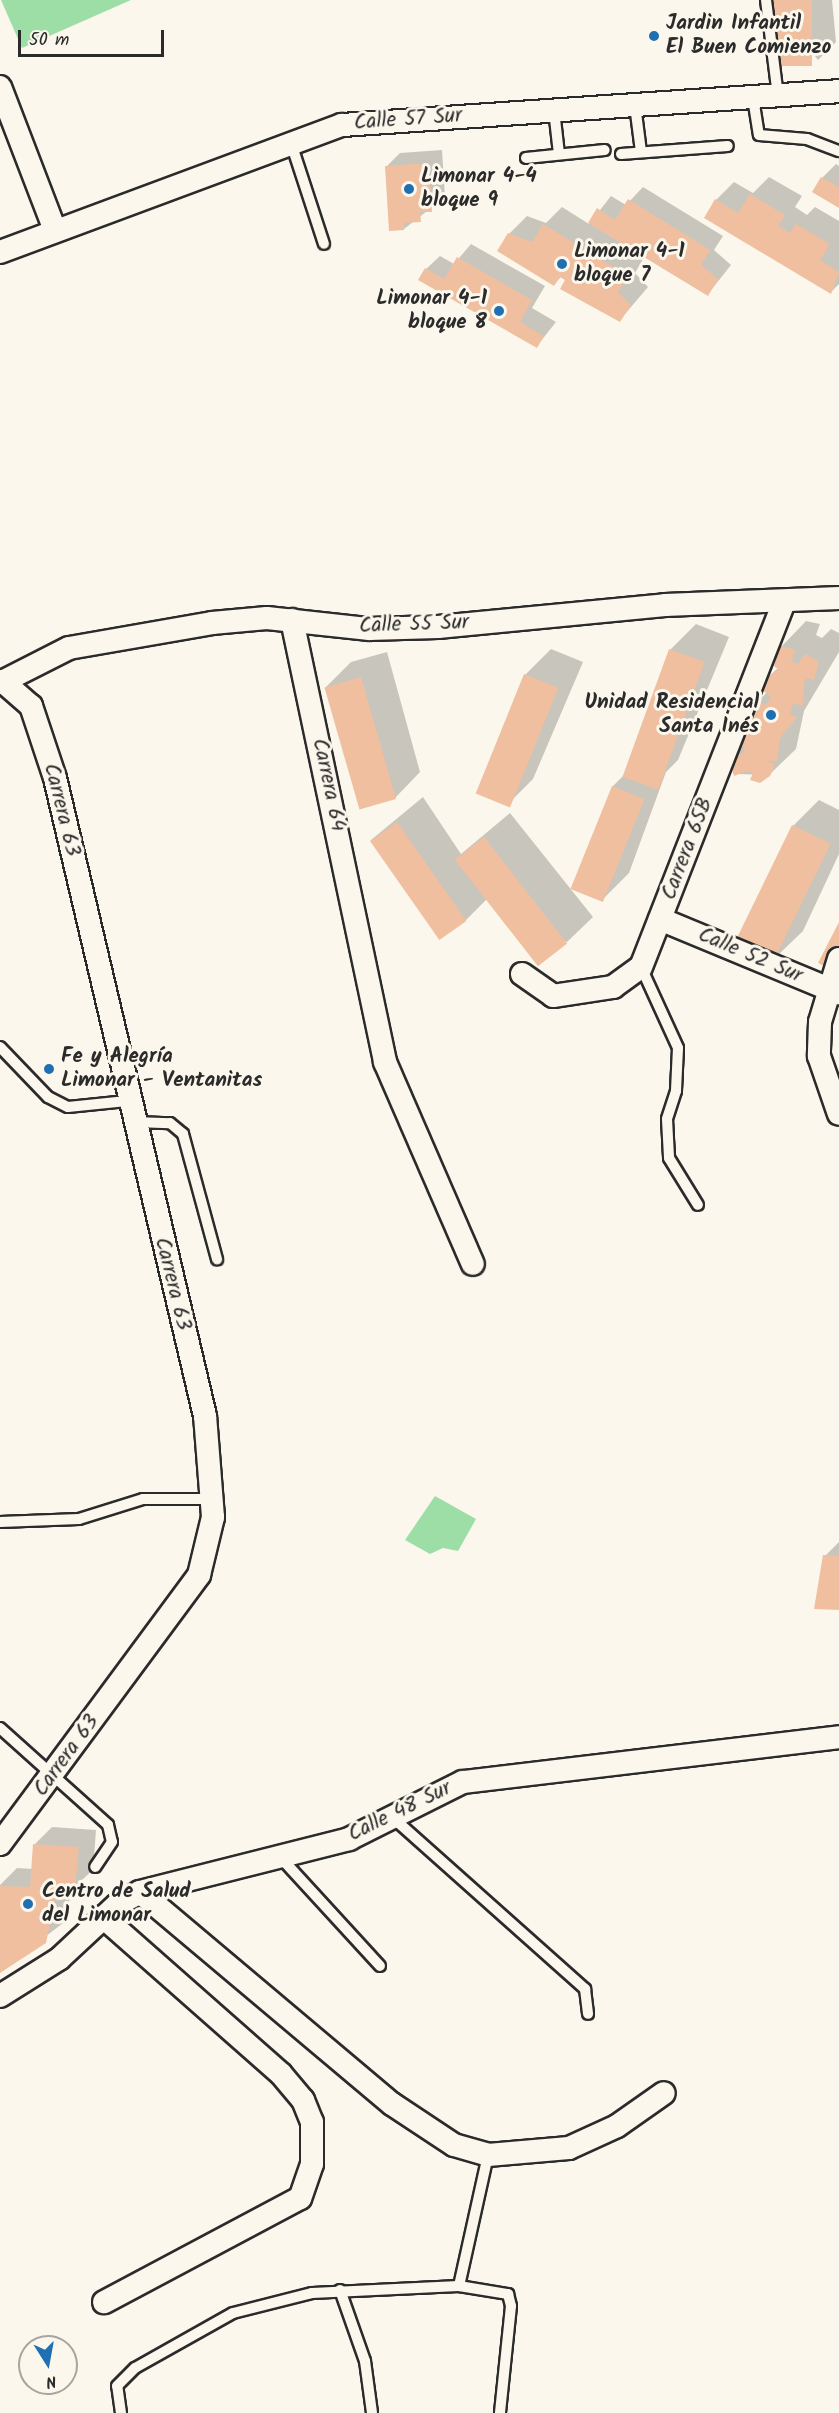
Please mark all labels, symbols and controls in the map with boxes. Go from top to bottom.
place label: Jardin Infantil El Buen Comienzo [666,11,831,61]
scale bar [21,18,166,56]
text: 50 m [29,26,69,55]
marker: Jardin Infantil El Buen Comienzo [647,29,661,43]
street label: Calle 57 Sur [353,104,463,136]
place label: Limonar 4-4 bloque 9 [421,164,537,214]
marker: Limonar 4-4 bloque 9 [402,182,416,196]
place label: Limonar 4-1 bloque 7 [574,239,685,289]
marker: Limonar 4-1 bloque 7 [555,257,569,271]
place label: Limonar 4-1 bloque 8 [376,286,487,336]
marker: Limonar 4-1 bloque 8 [492,304,506,318]
street label: Calle 55 Sur [359,610,469,640]
place label: Unidad Residencial Santa Inés [585,690,759,740]
marker: Unidad Residencial Santa Inés [764,708,778,722]
street label: Carrera 64 [306,736,350,834]
street label: Carrera 63 [37,761,85,859]
street label: Carrera 65B [657,794,719,904]
street label: Calle 52 Sur [694,923,806,989]
place label: Fe y Alegría Limonar - Ventanitas [61,1044,262,1094]
marker: Fe y Alegría Limonar - Ventanitas [42,1062,56,1076]
street label: Carrera 63 [148,1235,196,1333]
street label: Carrera 63 [29,1710,105,1802]
street label: Calle 48 Sur [344,1776,456,1848]
place label: Centro de Salud del Limonar [42,1879,191,1929]
marker: Centro de Salud del Limonar [19,1895,37,1913]
north arrow [18,2335,78,2395]
text: N [44,2368,59,2394]

